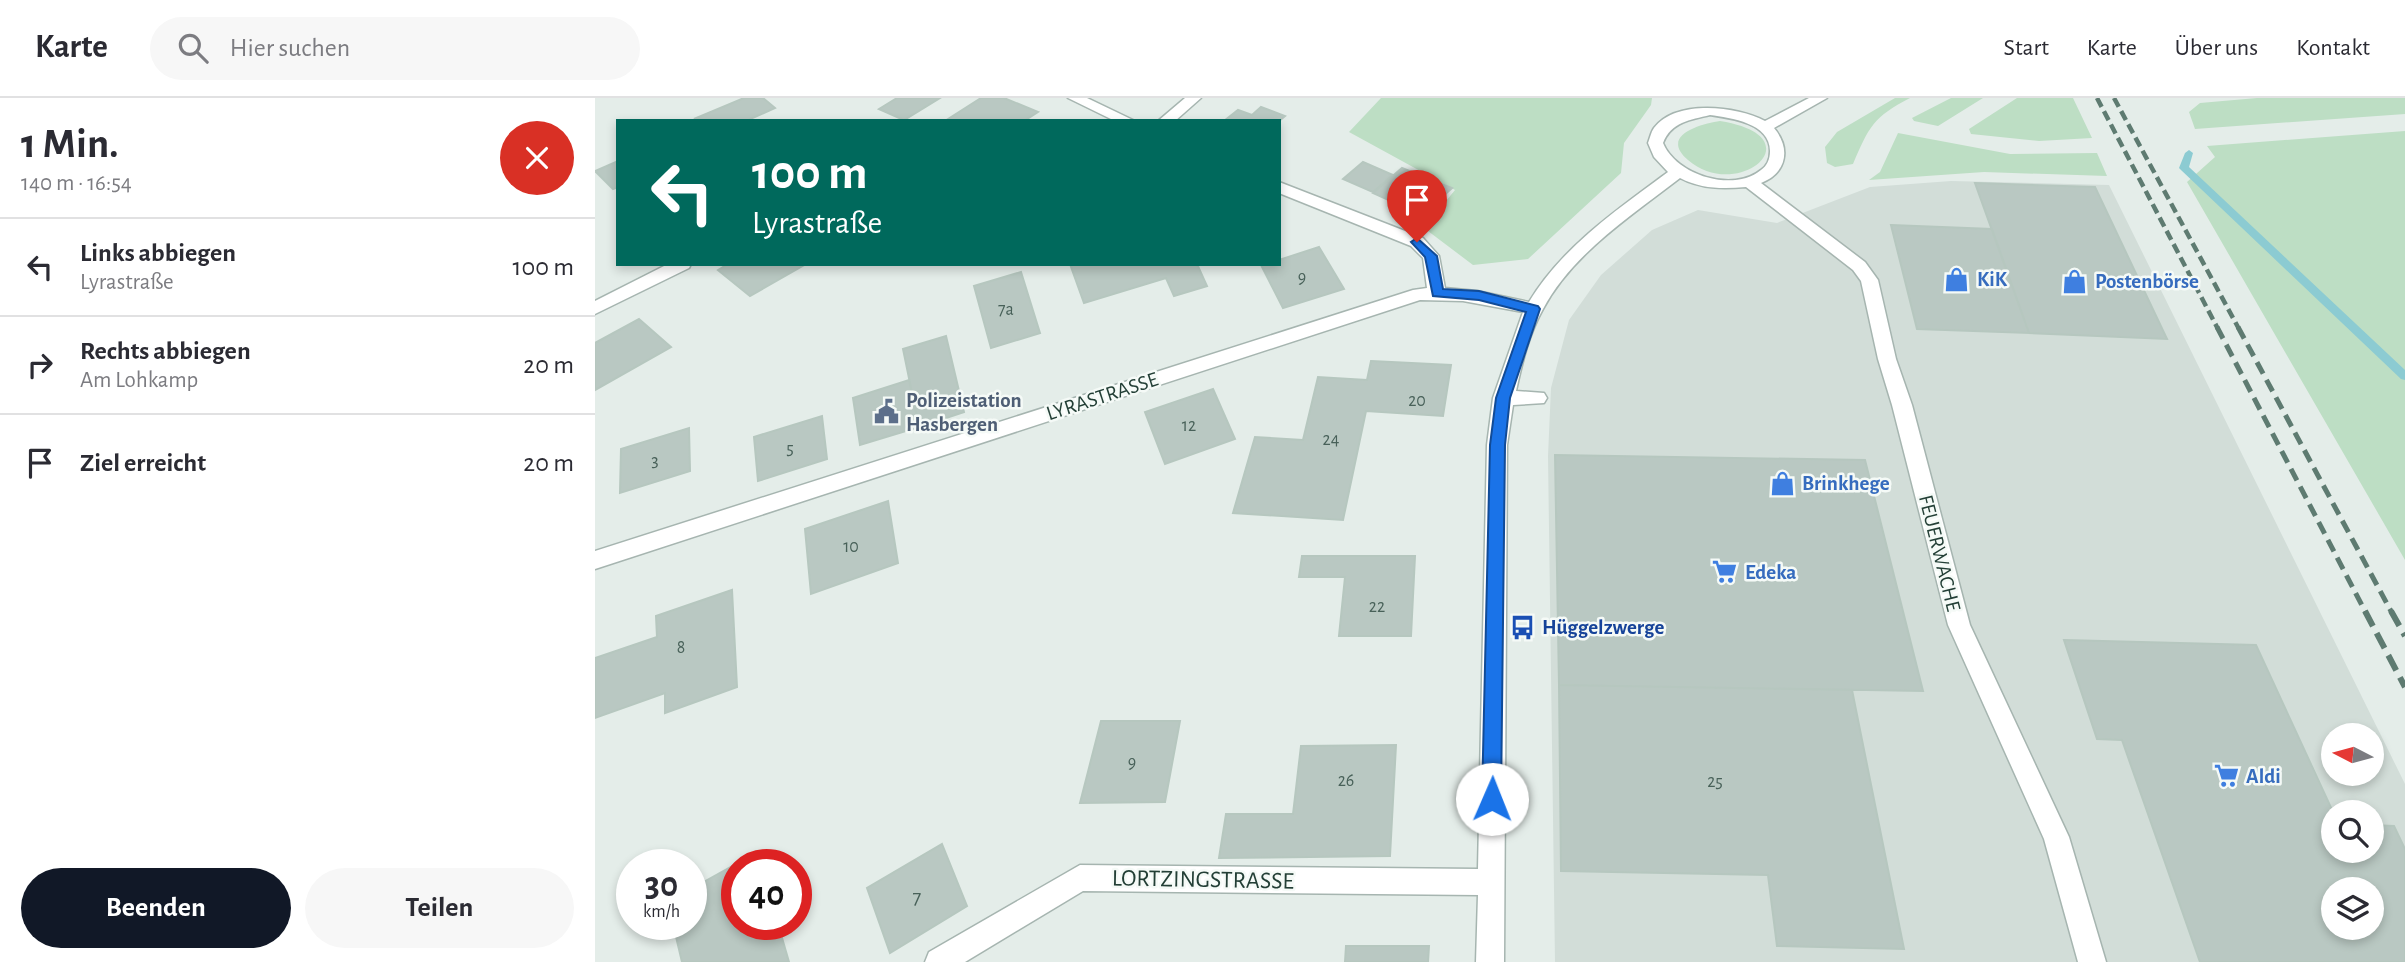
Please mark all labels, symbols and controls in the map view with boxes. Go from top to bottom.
search box [150,17,640,80]
icon: search [174,29,212,67]
text: Karte [35,31,108,64]
text: Hier suchen [230,35,350,61]
text: Start [2004,36,2049,60]
text: Karte [2087,36,2137,60]
text: Über uns [2175,36,2258,60]
text: Kontakt [2296,36,2370,60]
button: close [500,121,574,195]
text: 1 Min. [21,123,119,165]
icon: left [637,147,728,238]
text: 100 m [752,149,868,198]
pin [1387,170,1447,242]
text: 140 m · 16:54 [21,172,132,195]
icon: arrive [1398,181,1436,219]
text: Lyrastraße [752,207,882,239]
text: Links abbiegen [80,240,236,266]
icon: left [21,248,59,286]
text: 100 m [513,254,574,280]
shop icon: KiK [1943,265,1971,293]
shop icon: Postenbörse [2061,267,2089,295]
house number: 9 [1298,269,1306,287]
place label: KiK [1977,269,2008,290]
text: Lyrastraße [80,271,174,294]
place label: Postenbörse [2095,271,2199,292]
house number: 7a [998,301,1014,319]
text: Rechts abbiegen [80,338,251,364]
icon: right [21,346,59,384]
text: 20 m [523,352,574,378]
text: Am Lohkamp [80,369,198,392]
street label: LYRASTRASSE [1044,369,1161,424]
place label: Polizeistation Hasbergen [906,390,1022,435]
house number: 20 [1408,392,1426,410]
public building icon: Polizeistation Hasbergen [872,398,900,426]
house number: 12 [1182,417,1196,435]
house number: 24 [1323,431,1340,449]
house number: 5 [786,440,794,458]
icon: arrive [21,444,59,482]
text: Ziel erreicht [80,450,206,476]
text: 20 m [523,450,574,476]
house number: 3 [651,452,659,470]
shop icon: Brinkhege [1768,469,1796,497]
place label: Brinkhege [1802,473,1890,494]
street label: FEUERWACHE [1915,493,1964,613]
house number: 10 [843,538,859,556]
supermarket icon: Edeka [1711,558,1739,586]
place label: Edeka [1745,562,1796,583]
house number: 22 [1369,598,1385,616]
bus stop icon: Hüggelzwerge [1508,613,1536,641]
place label: Hüggelzwerge [1542,617,1664,638]
house number: 8 [677,639,685,657]
north arrow [2321,723,2383,786]
map controls [2321,723,2384,940]
house number: 9 [1128,754,1136,772]
position arrow [1455,762,1529,836]
supermarket icon: Aldi [2212,762,2240,790]
place label: Aldi [2246,766,2281,787]
house number: 26 [1338,772,1354,790]
house number: 25 [1707,773,1723,791]
button: search [2321,800,2384,863]
speed limit sign: 40 [721,849,812,940]
street label: LORTZINGSTRASSE [1112,866,1295,894]
button: Beenden [21,868,291,948]
button: Teilen [305,868,574,948]
text: 30 [645,868,678,903]
button: layers [2321,877,2384,940]
house number: 7 [913,887,922,908]
text: km/h [643,903,680,921]

